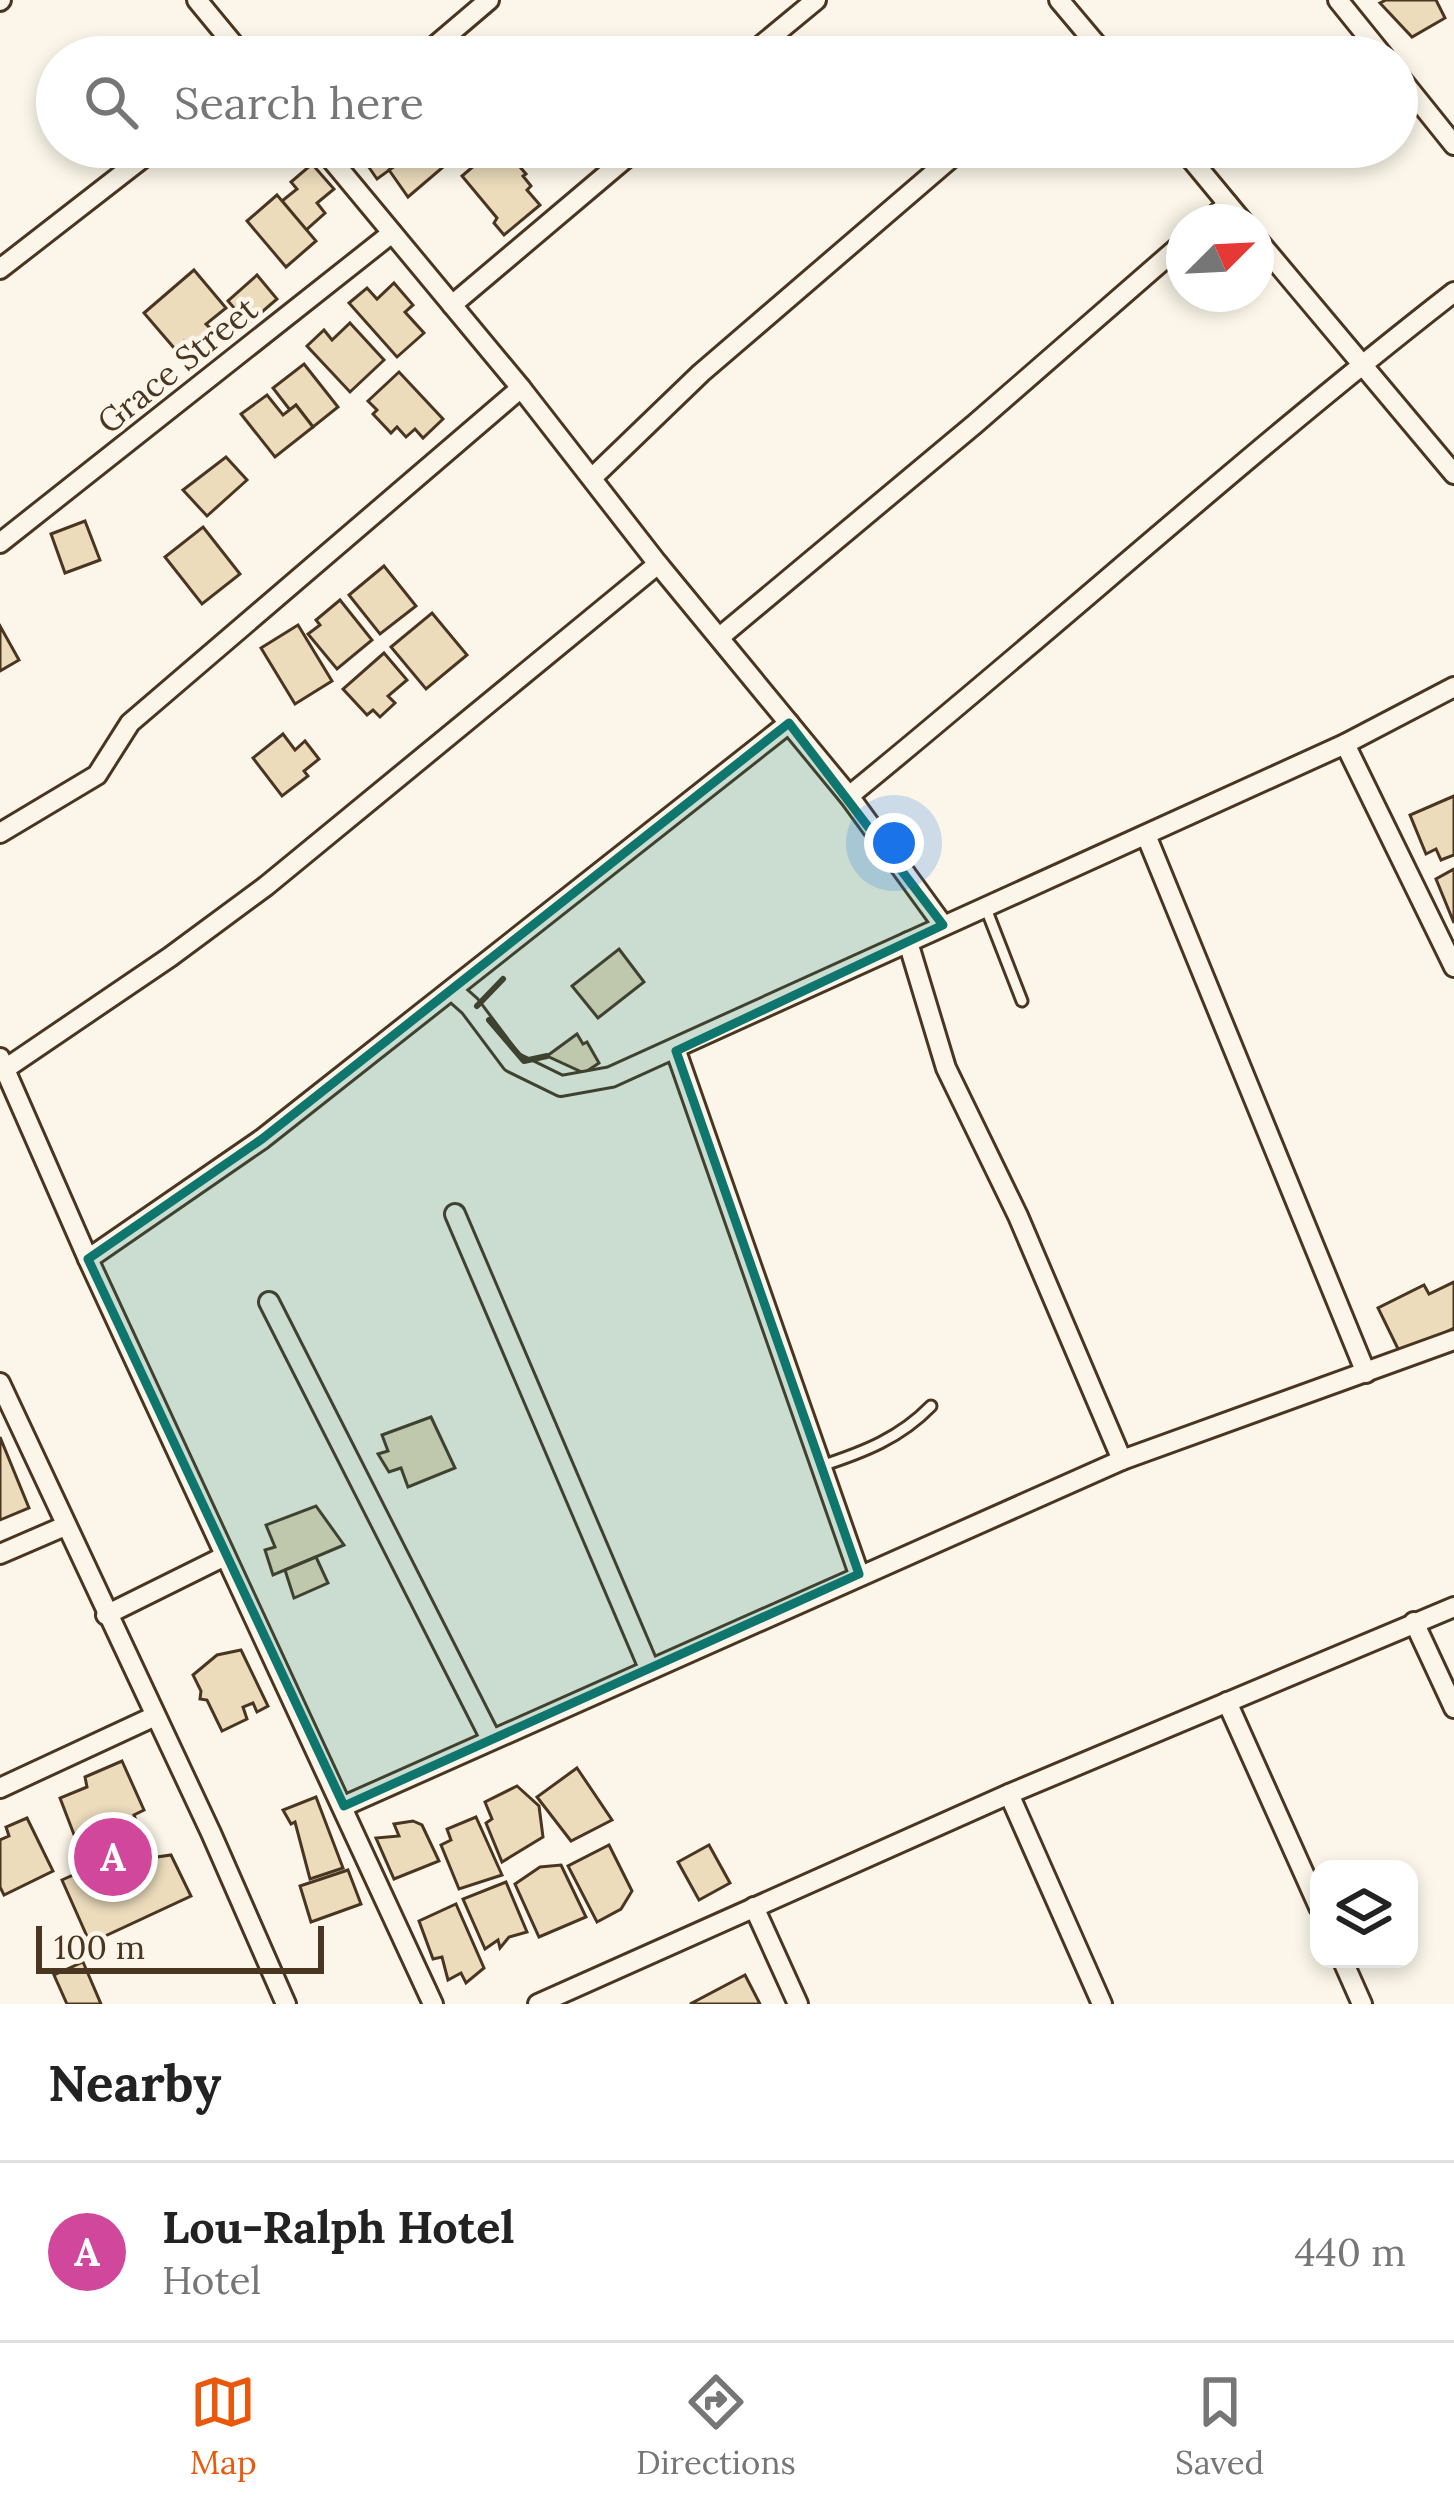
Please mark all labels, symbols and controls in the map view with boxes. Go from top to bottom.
search box [36,36,1418,168]
icon: search [78,69,144,135]
text: Search here [174,74,424,131]
north arrow [1166,204,1274,312]
street label: Grace Street [89,288,266,442]
your location [864,813,924,873]
pin: A [74,1812,152,1902]
map controls [1310,1860,1418,1968]
button: layers [1310,1860,1418,1968]
scale bar [36,1920,324,1973]
text: 100 m [54,1926,145,1968]
text: Nearby [48,2050,221,2115]
text: Lou-Ralph Hotel [162,2198,515,2255]
text: A [74,2227,100,2277]
text: 440 m [1294,2227,1406,2277]
text: Hotel [162,2255,261,2305]
tab: Map [190,2369,257,2483]
tab: Directions [636,2369,796,2483]
tab: Saved [1175,2369,1264,2483]

